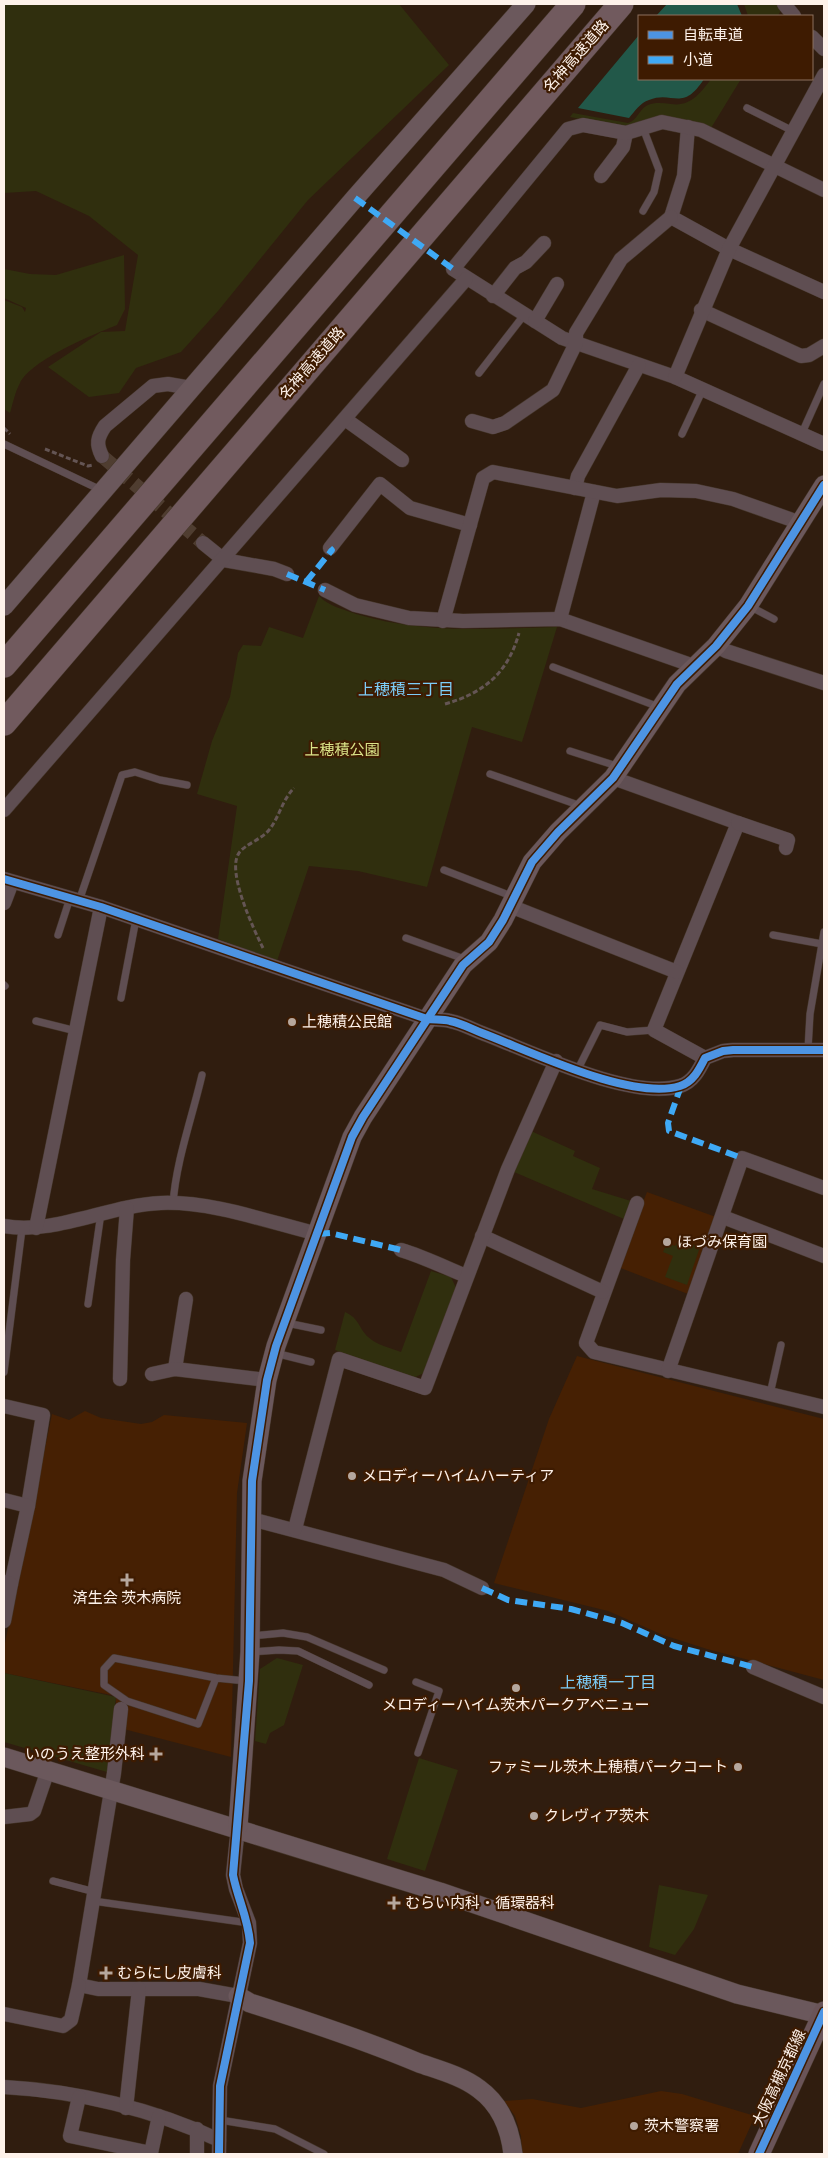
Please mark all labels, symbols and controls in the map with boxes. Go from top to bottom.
legend [638,15,813,80]
street label: 名神高速道路 [540,16,612,96]
text: 自転車道 [683,26,743,44]
text: 小道 [683,51,713,69]
street label: 名神高速道路 [276,323,348,403]
district label: 上穂積三丁目 [358,680,454,699]
park label: 上穂積公園 [304,741,380,759]
place label: 上穂積公民館 [302,1013,392,1031]
marker: 上穂積公民館 [286,1016,298,1028]
place label: ほづみ保育園 [677,1233,767,1251]
marker: ほづみ保育園 [661,1236,673,1248]
place label: メロディーハイムハーティア [362,1467,554,1485]
marker: メロディーハイムハーティア [346,1470,358,1482]
marker: 済生会 茨木病院 [120,1573,134,1587]
place label: 済生会 茨木病院 [73,1589,181,1607]
district label: 上穂積一丁目 [560,1673,656,1692]
marker: メロディーハイム茨木パークアベニュー [510,1682,522,1694]
place label: メロディーハイム茨木パークアベニュー [382,1696,650,1714]
place label: いのうえ整形外科 [25,1745,145,1763]
marker: いのうえ整形外科 [149,1747,163,1761]
place label: ファミール茨木上穂積パークコート [488,1758,728,1776]
marker: ファミール茨木上穂積パークコート [732,1761,744,1773]
place label: クレヴィア茨木 [544,1807,649,1825]
marker: クレヴィア茨木 [528,1810,540,1822]
place label: むらい内科・循環器科 [405,1894,555,1912]
marker: むらい内科・循環器科 [387,1896,401,1910]
place label: むらにし皮膚科 [117,1964,222,1982]
marker: むらにし皮膚科 [99,1966,113,1980]
street label: 大阪高槻京都線 [749,2027,809,2129]
place label: 茨木警察署 [644,2117,719,2135]
marker: 茨木警察署 [628,2120,640,2132]

